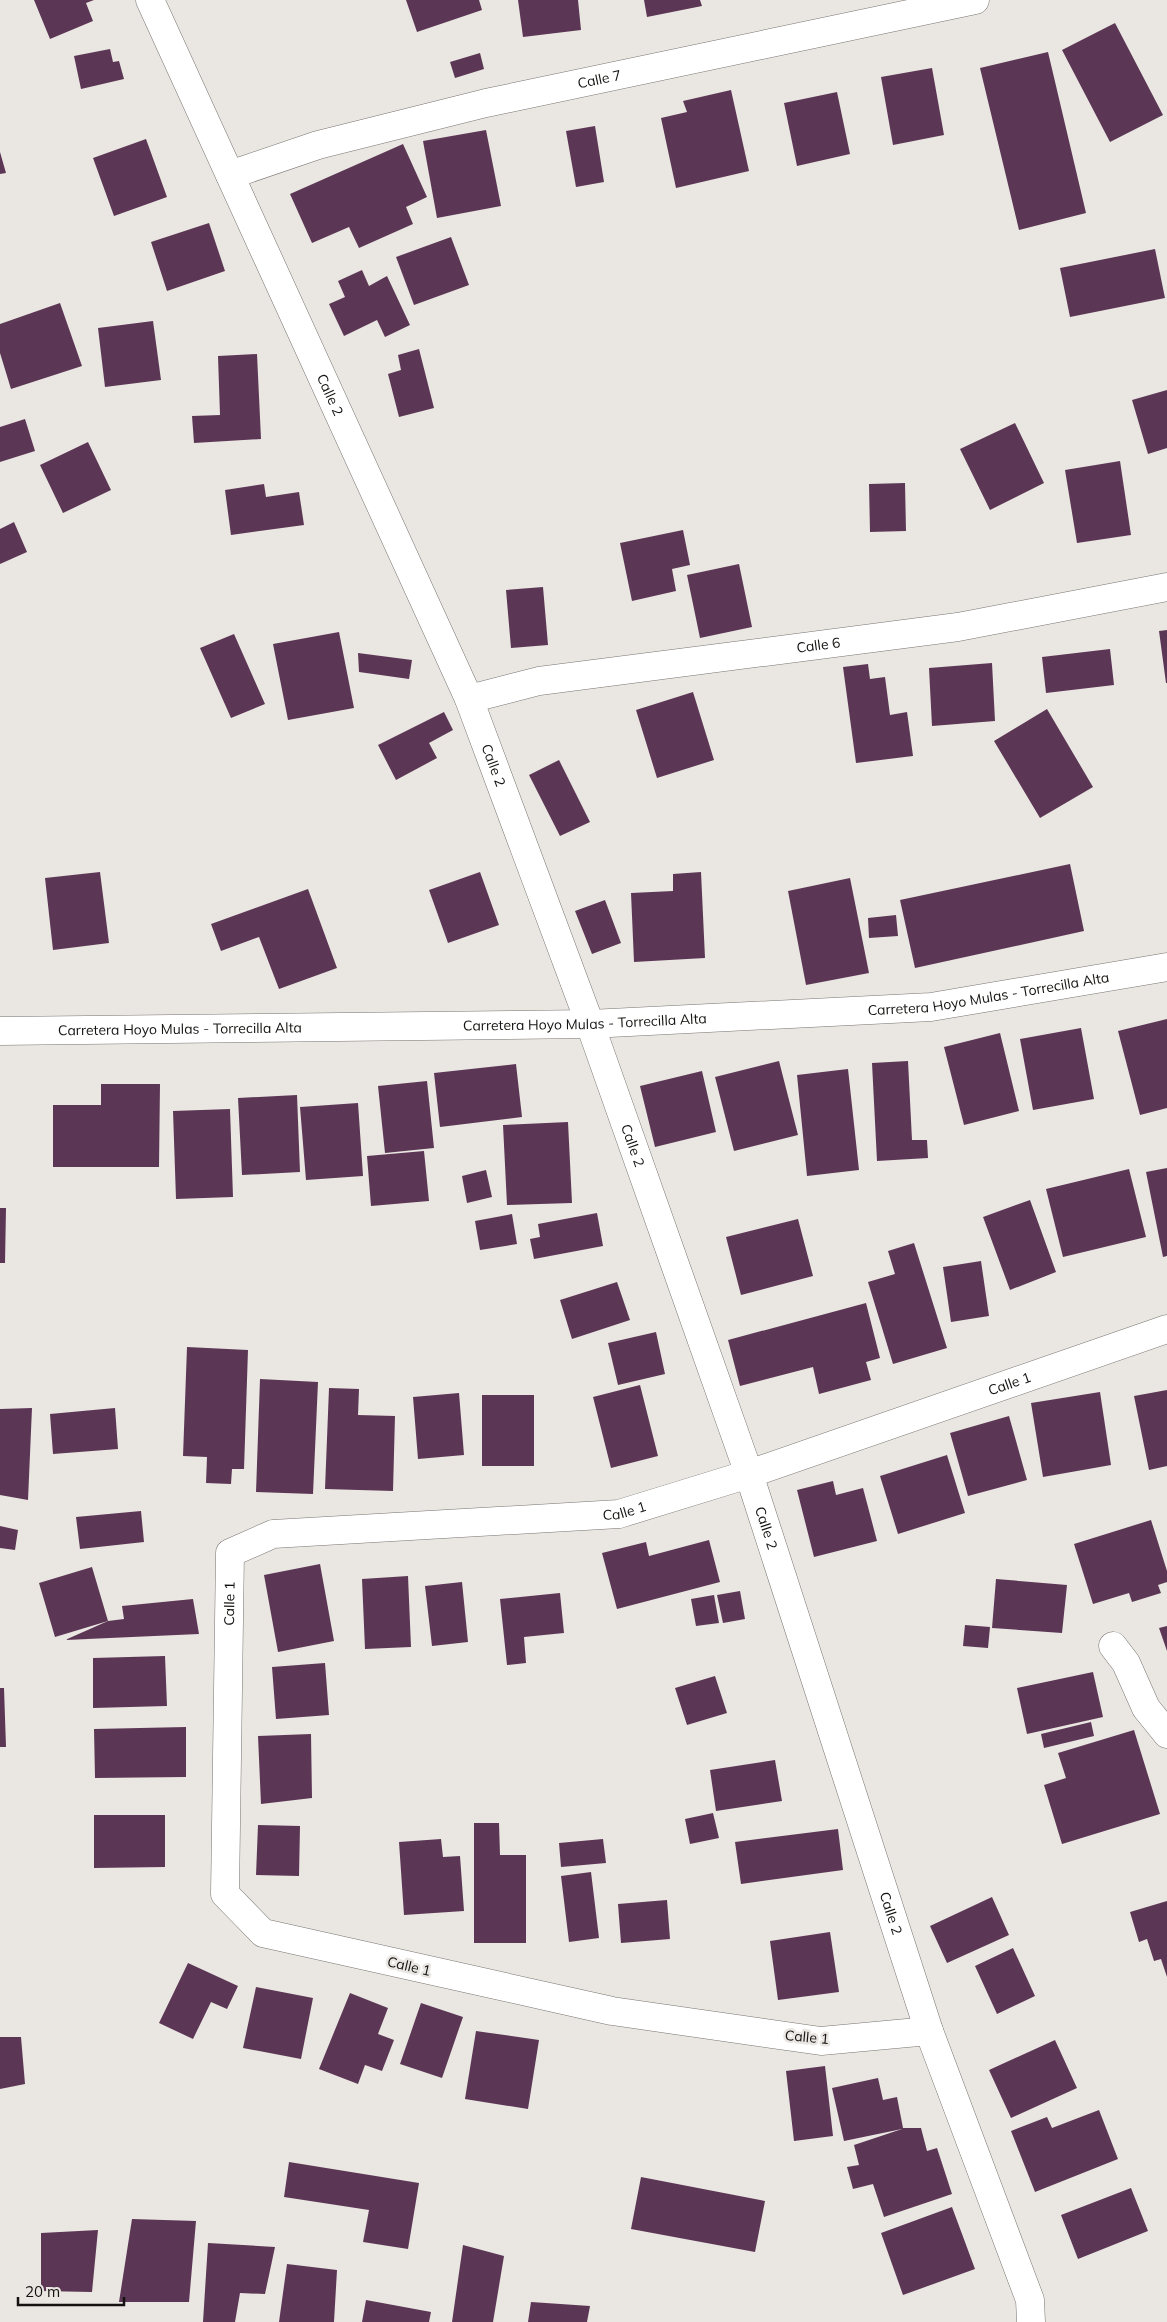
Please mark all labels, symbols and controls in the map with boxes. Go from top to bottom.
street label: Calle 7 [576,66,623,92]
street label: Calle 2 [313,371,348,419]
street label: Calle 6 [795,633,841,657]
street label: Calle 2 [478,741,510,789]
street label: Carretera Hoyo Mulas - Torrecilla Alta [867,968,1110,1019]
street label: Carretera Hoyo Mulas - Torrecilla Alta [463,1009,707,1035]
street label: Carretera Hoyo Mulas - Torrecilla Alta [58,1018,302,1039]
street label: Calle 2 [617,1122,649,1169]
street label: Calle 1 [986,1368,1033,1399]
street label: Calle 1 [602,1497,648,1524]
street label: Calle 2 [751,1504,782,1552]
street label: Calle 1 [220,1581,239,1626]
street label: Calle 2 [876,1889,906,1937]
street label: Calle 1 [385,1952,433,1980]
street label: Calle 1 [784,2026,830,2048]
scale bar [18,2274,124,2306]
text: 20 m [25,2282,60,2301]

